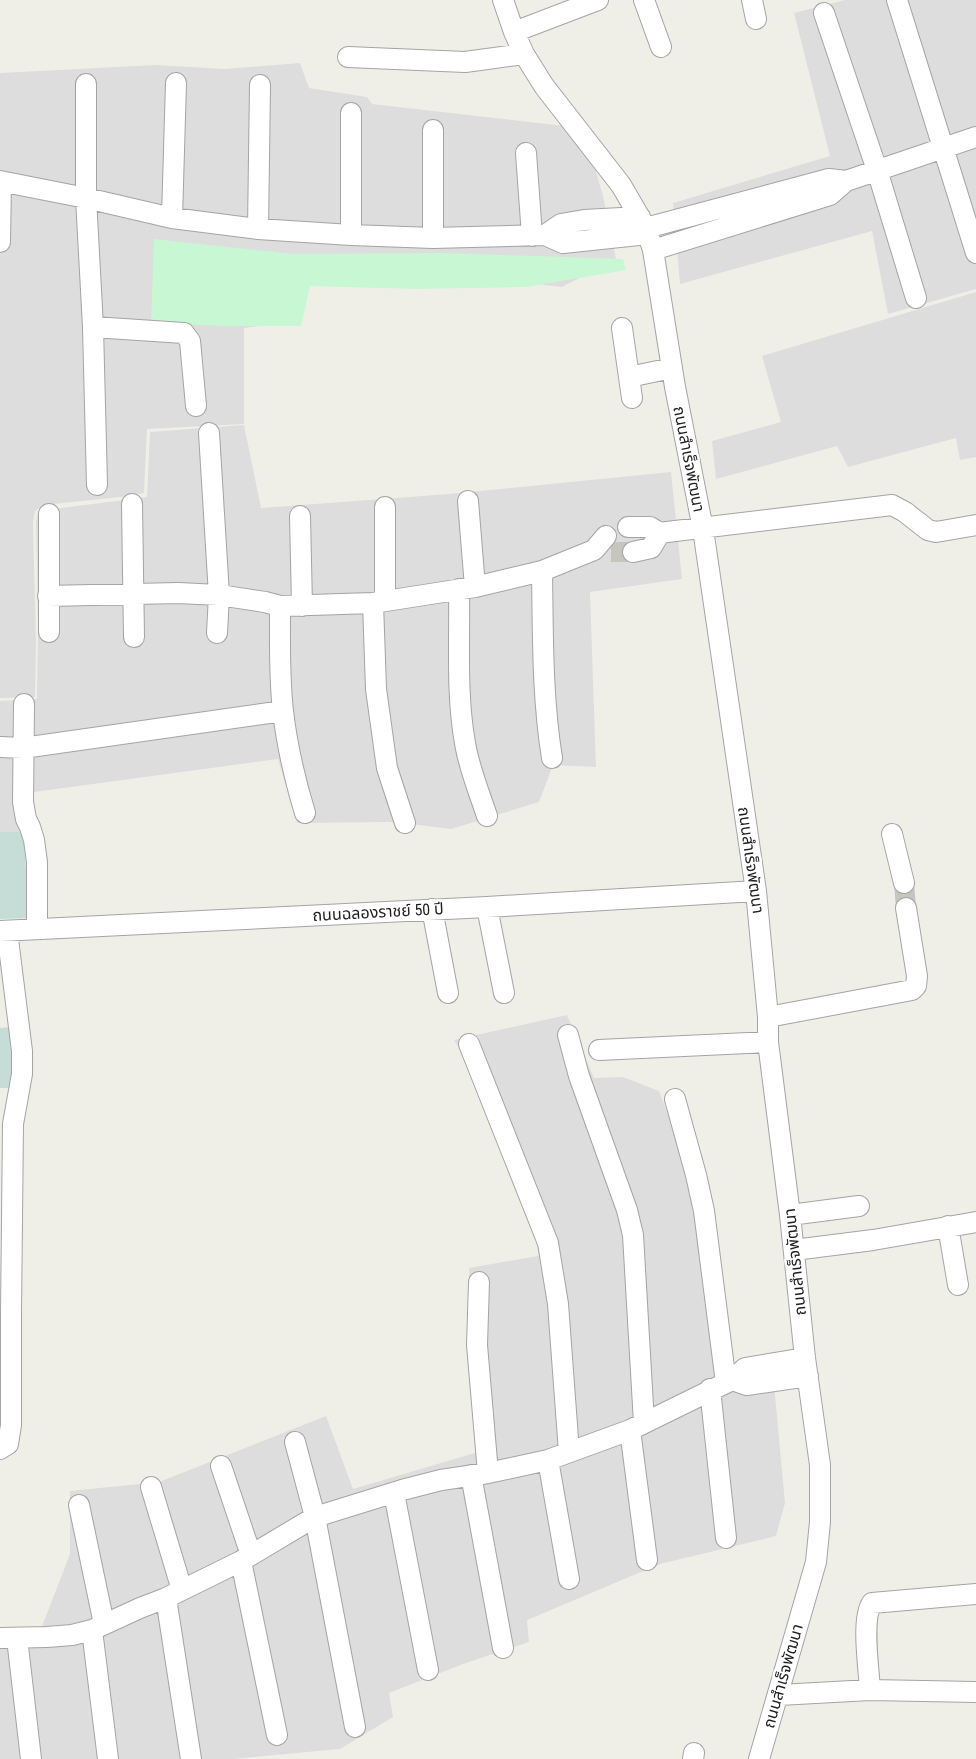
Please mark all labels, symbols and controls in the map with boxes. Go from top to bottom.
street label: ถนนสำเร็จพัฒนา [669,404,709,514]
street label: ถนนสำเร็จพัฒนา [734,805,768,915]
street label: ถนนฉลองราชย์ 50 ปี [312,899,444,925]
street label: ถนนสำเร็จพัฒนา [780,1207,810,1317]
street label: ถนนสำเร็จพัฒนา [759,1622,807,1730]

